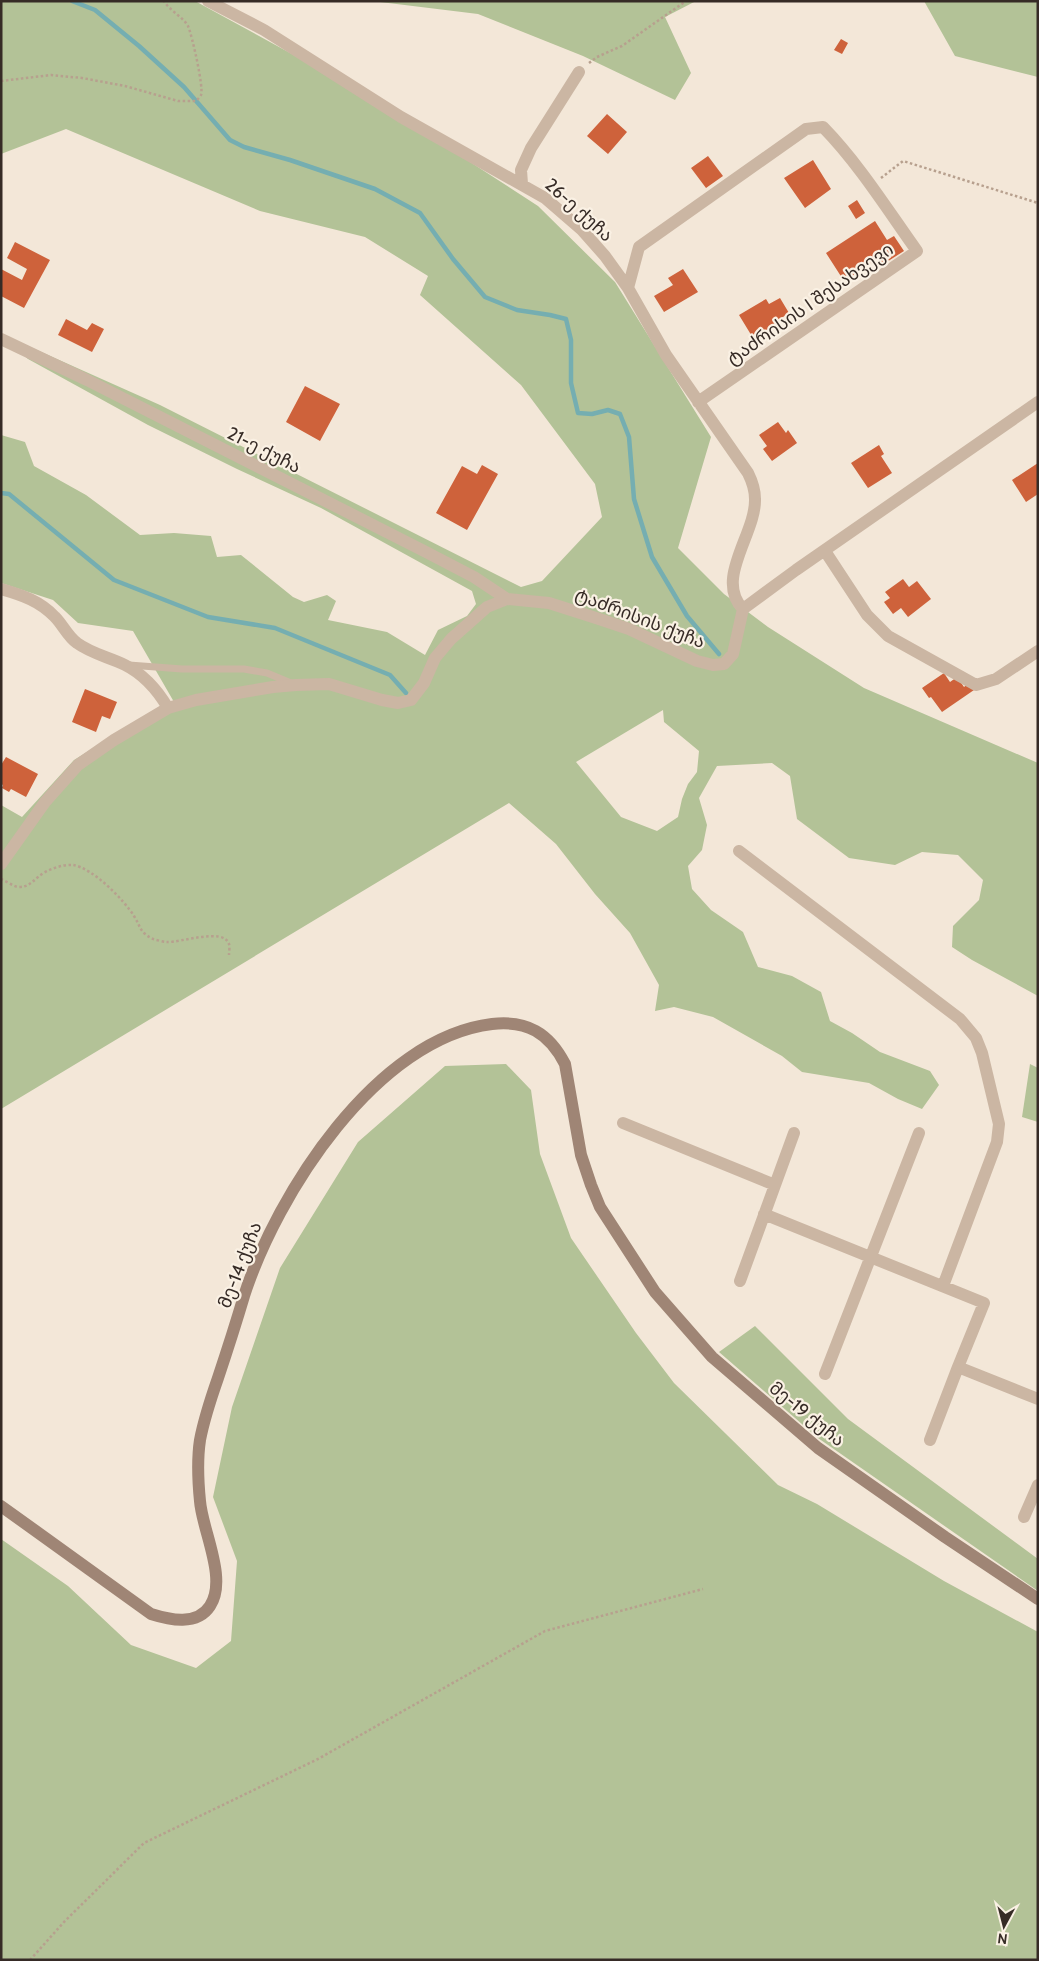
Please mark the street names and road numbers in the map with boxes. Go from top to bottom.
street label: 26-ე ქუჩა [540,174,618,246]
street label: ტაძრისის I შესახვევი [722,238,898,370]
street label: 21-ე ქუჩა [224,422,304,478]
street label: ტაძრისის ქუჩა [572,583,708,653]
street label: მე-14 ქუჩა [213,1219,267,1311]
street label: მე-19 ქუჩა [765,1377,849,1451]

